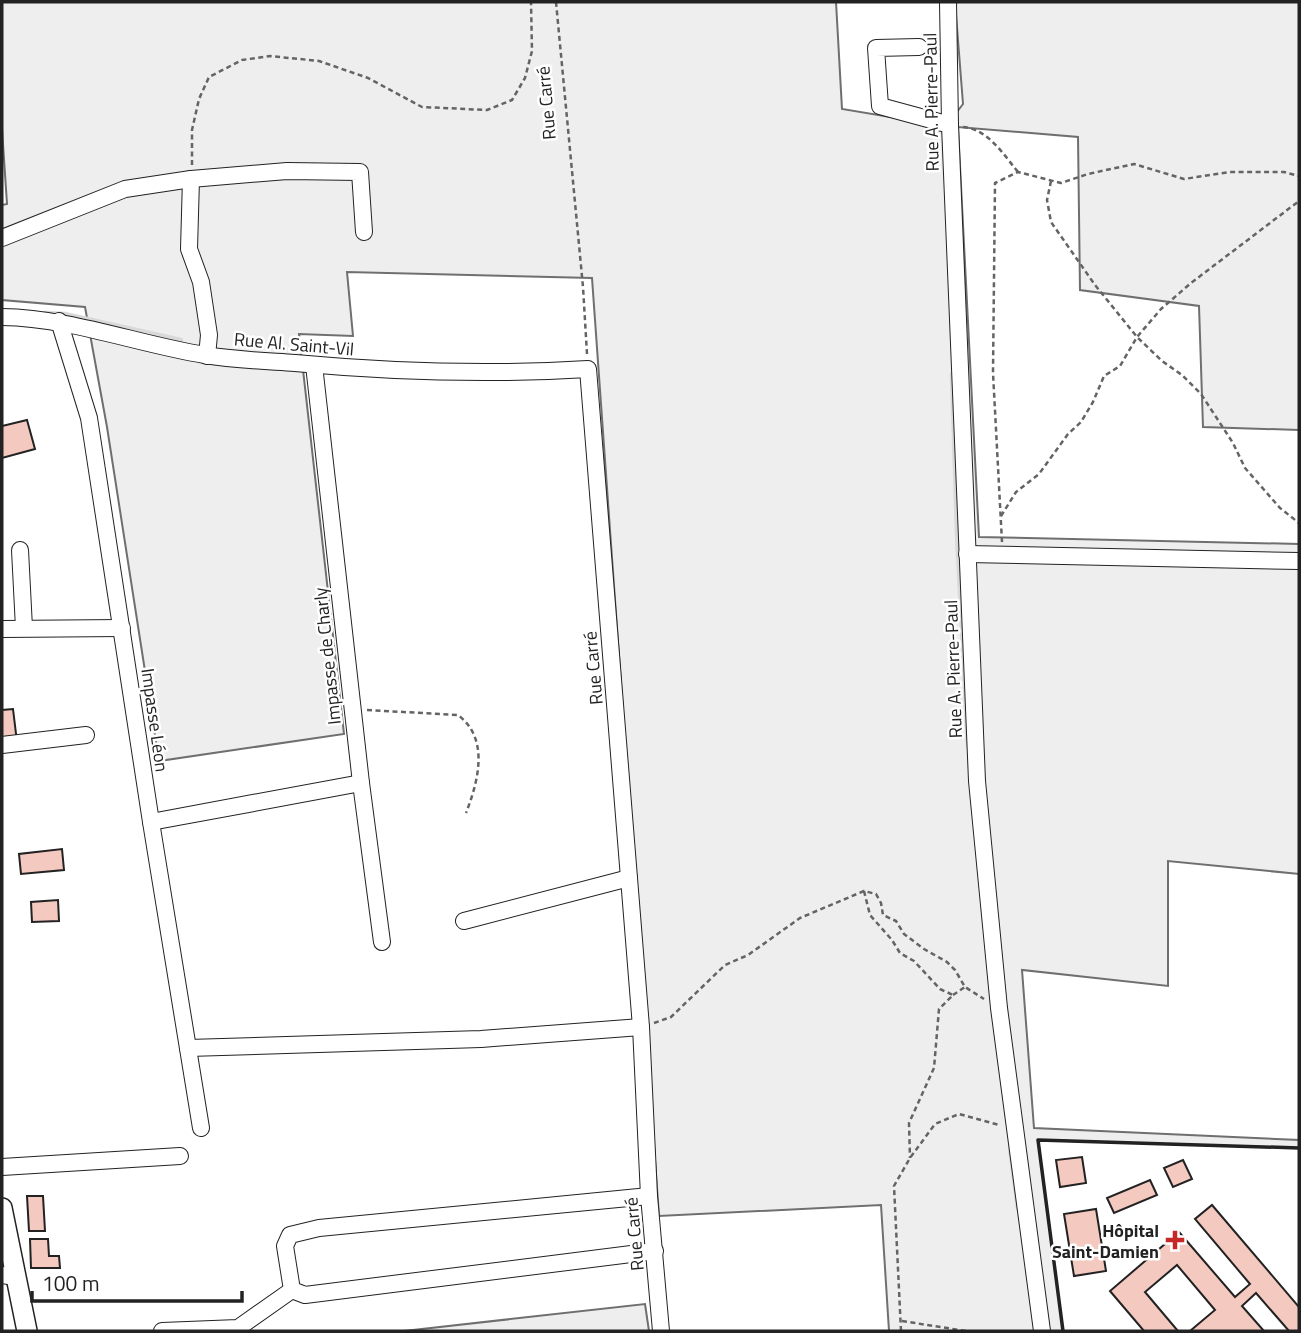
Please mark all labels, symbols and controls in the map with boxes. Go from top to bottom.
street label: Rue A. Pierre-Paul [916,33,946,171]
street label: Rue Carré [529,65,563,141]
street label: Rue Al. Saint-Vil [233,325,355,363]
street label: Impasse de Charly [306,586,348,726]
street label: Rue A. Pierre-Paul [937,599,969,739]
street label: Rue Carré [576,630,610,706]
street label: Impasse Léon [134,666,176,774]
street label: Rue Carré [617,1196,651,1272]
place label: Hôpital Saint-Damien [1052,1217,1159,1265]
marker: Hôpital Saint-Damien [1165,1230,1185,1250]
scale bar [32,1260,242,1304]
text: 100 m [42,1267,99,1299]

